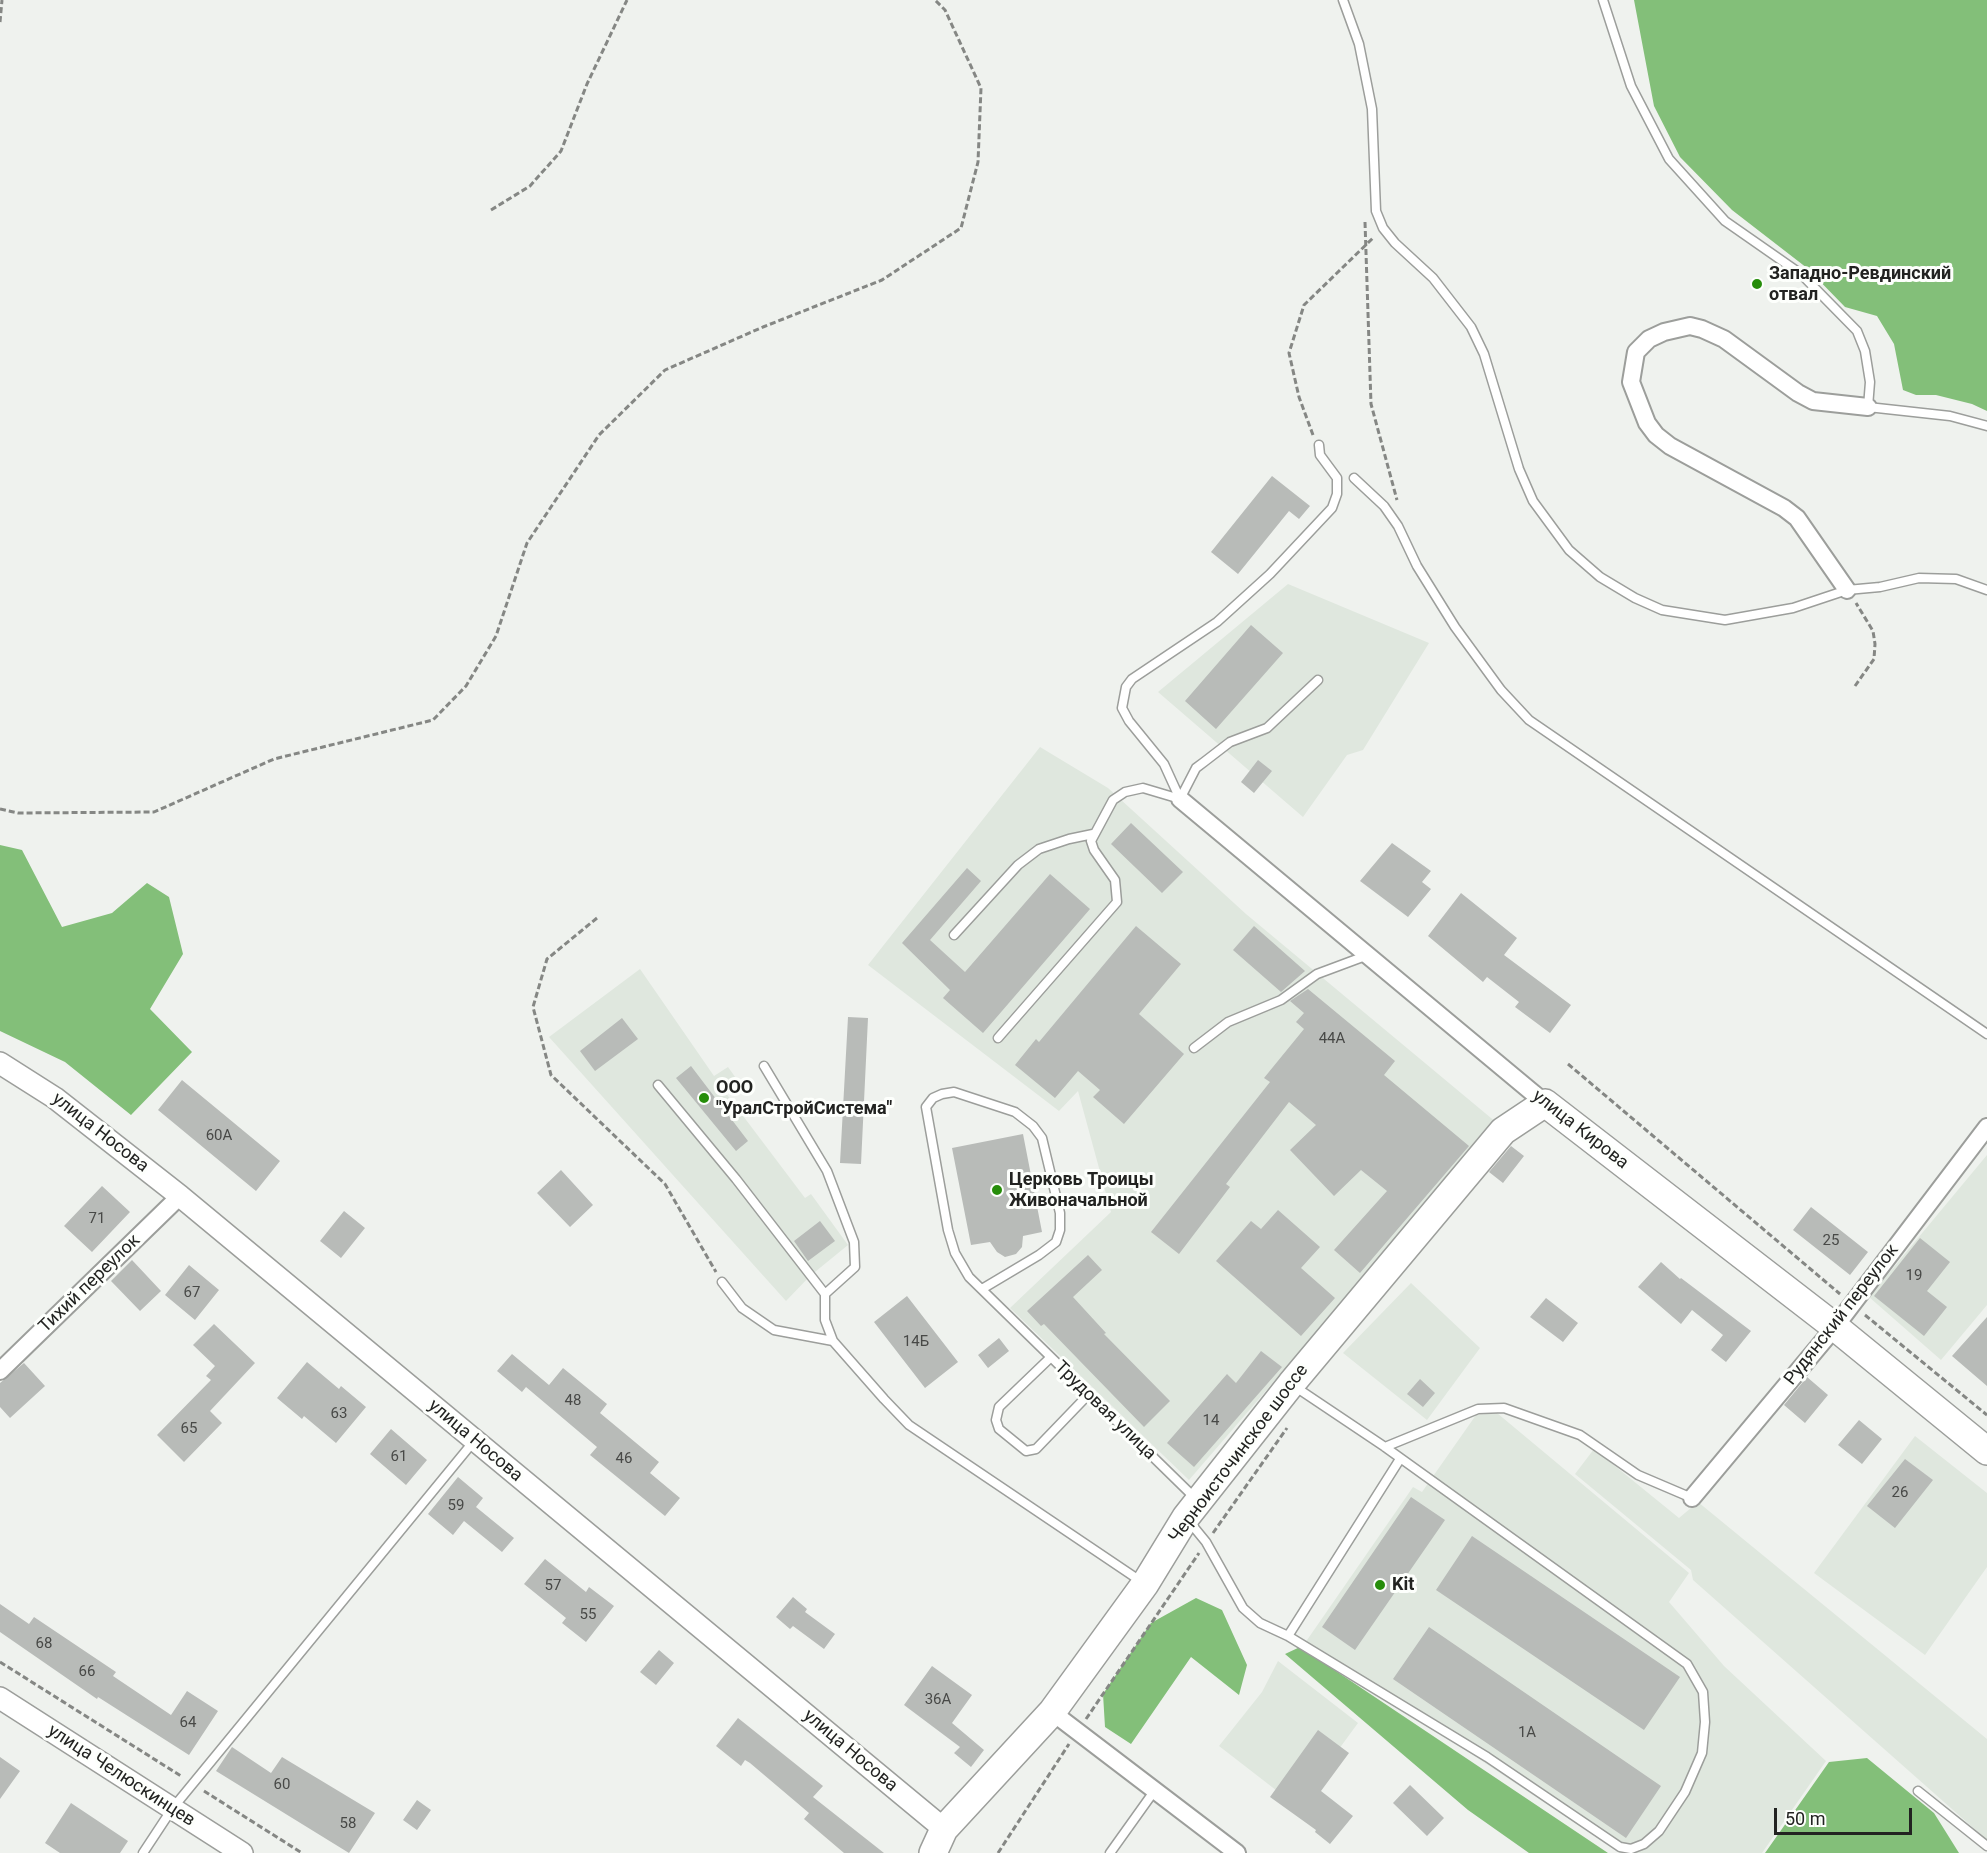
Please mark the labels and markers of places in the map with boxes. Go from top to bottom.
place label: Западно-Ревдинский отвал [1769,263,1951,306]
marker: Западно-Ревдинский отвал [1750,277,1764,291]
place label: ООО "УралСтройСистема" [716,1077,892,1120]
marker: ООО "УралСтройСистема" [697,1091,711,1105]
place label: Церковь Троицы Живоначальной [1009,1169,1154,1212]
marker: Церковь Троицы Живоначальной [990,1183,1004,1197]
place label: Kit [1392,1574,1414,1596]
marker: Kit [1373,1578,1387,1592]

